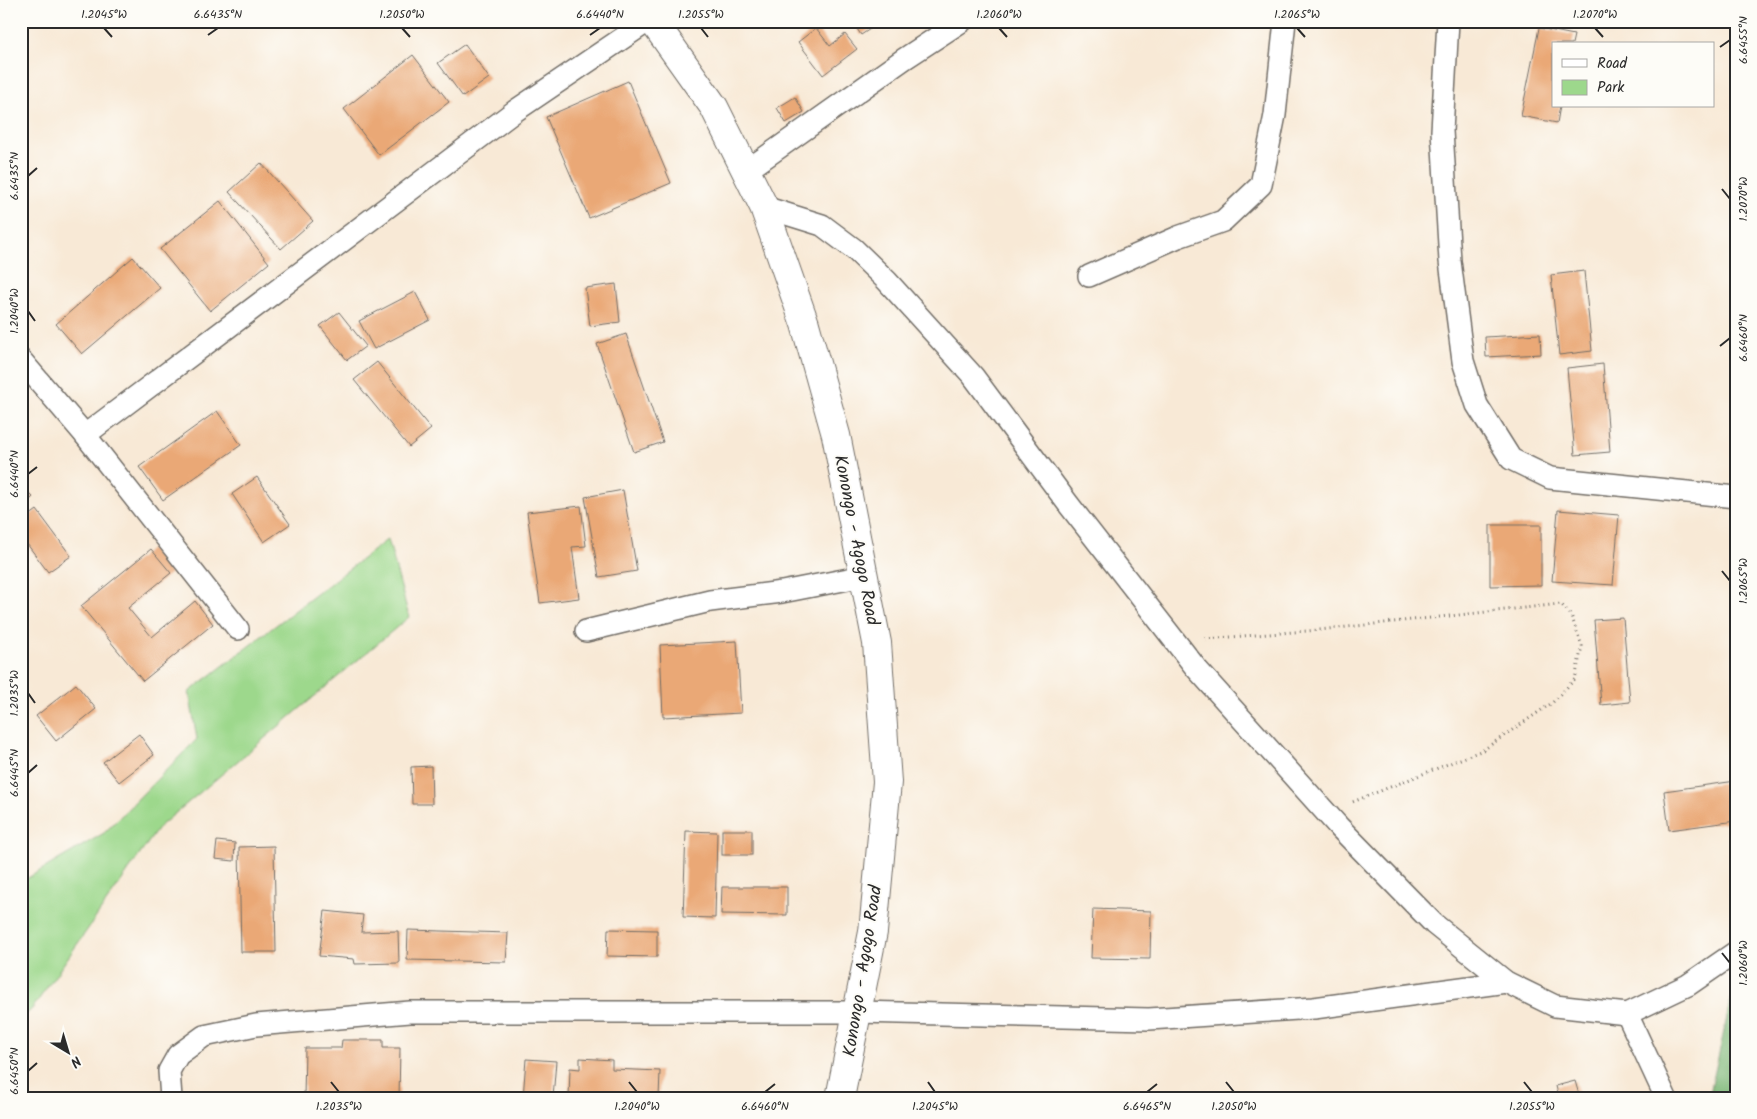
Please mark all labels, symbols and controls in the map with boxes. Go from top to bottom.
text: 1.2045°W [81,5,127,24]
text: 6.6435°N [194,5,242,24]
text: 1.2050°W [379,5,425,24]
text: 6.6440°N [576,5,624,24]
text: 1.2055°W [678,5,724,24]
text: 1.2060°W [976,5,1022,24]
text: 1.2065°W [1274,5,1320,24]
text: 1.2070°W [1573,5,1617,24]
text: 6.6455°N [1734,16,1753,64]
legend [1552,42,1714,108]
text: Road [1597,52,1628,76]
text: Park [1597,76,1625,100]
text: 6.6435°N [5,152,24,200]
text: 1.2070°W [1734,177,1753,221]
text: 1.2040°W [5,288,24,334]
text: 6.6460°N [1734,314,1753,362]
text: 6.6440°N [5,450,24,498]
street label: Konongo - Agogo Road [825,453,886,629]
text: 1.2065°W [1734,558,1753,604]
text: 1.2035°W [5,670,24,716]
text: 6.6445°N [5,749,24,797]
street label: Konongo - Agogo Road [836,882,892,1059]
text: 1.2060°W [1734,940,1753,986]
north arrow [42,1026,92,1076]
text: 6.6450°N [5,1047,24,1095]
text: N [65,1050,86,1073]
text: 1.2035°W [316,1097,362,1116]
text: 1.2040°W [614,1097,660,1116]
text: 6.6460°N [741,1097,789,1116]
text: 1.2045°W [912,1097,958,1116]
text: 6.6465°N [1123,1097,1171,1116]
text: 1.2050°W [1211,1097,1257,1116]
text: 1.2055°W [1509,1097,1555,1116]

